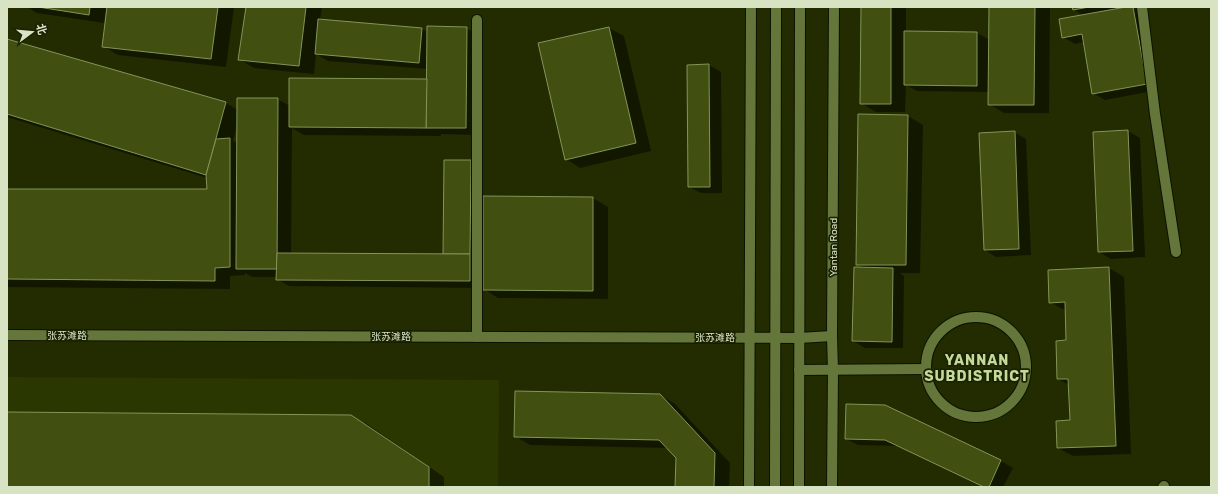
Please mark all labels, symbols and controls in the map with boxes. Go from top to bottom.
north arrow [12,12,52,52]
text: 北 [33,22,49,36]
street label: Yantan Road [828,218,840,276]
street label: 张苏滩路 [47,330,87,342]
street label: 张苏滩路 [371,331,411,343]
street label: 张苏滩路 [695,332,735,344]
district label: YANNAN SUBDISTRICT [924,352,1030,385]

